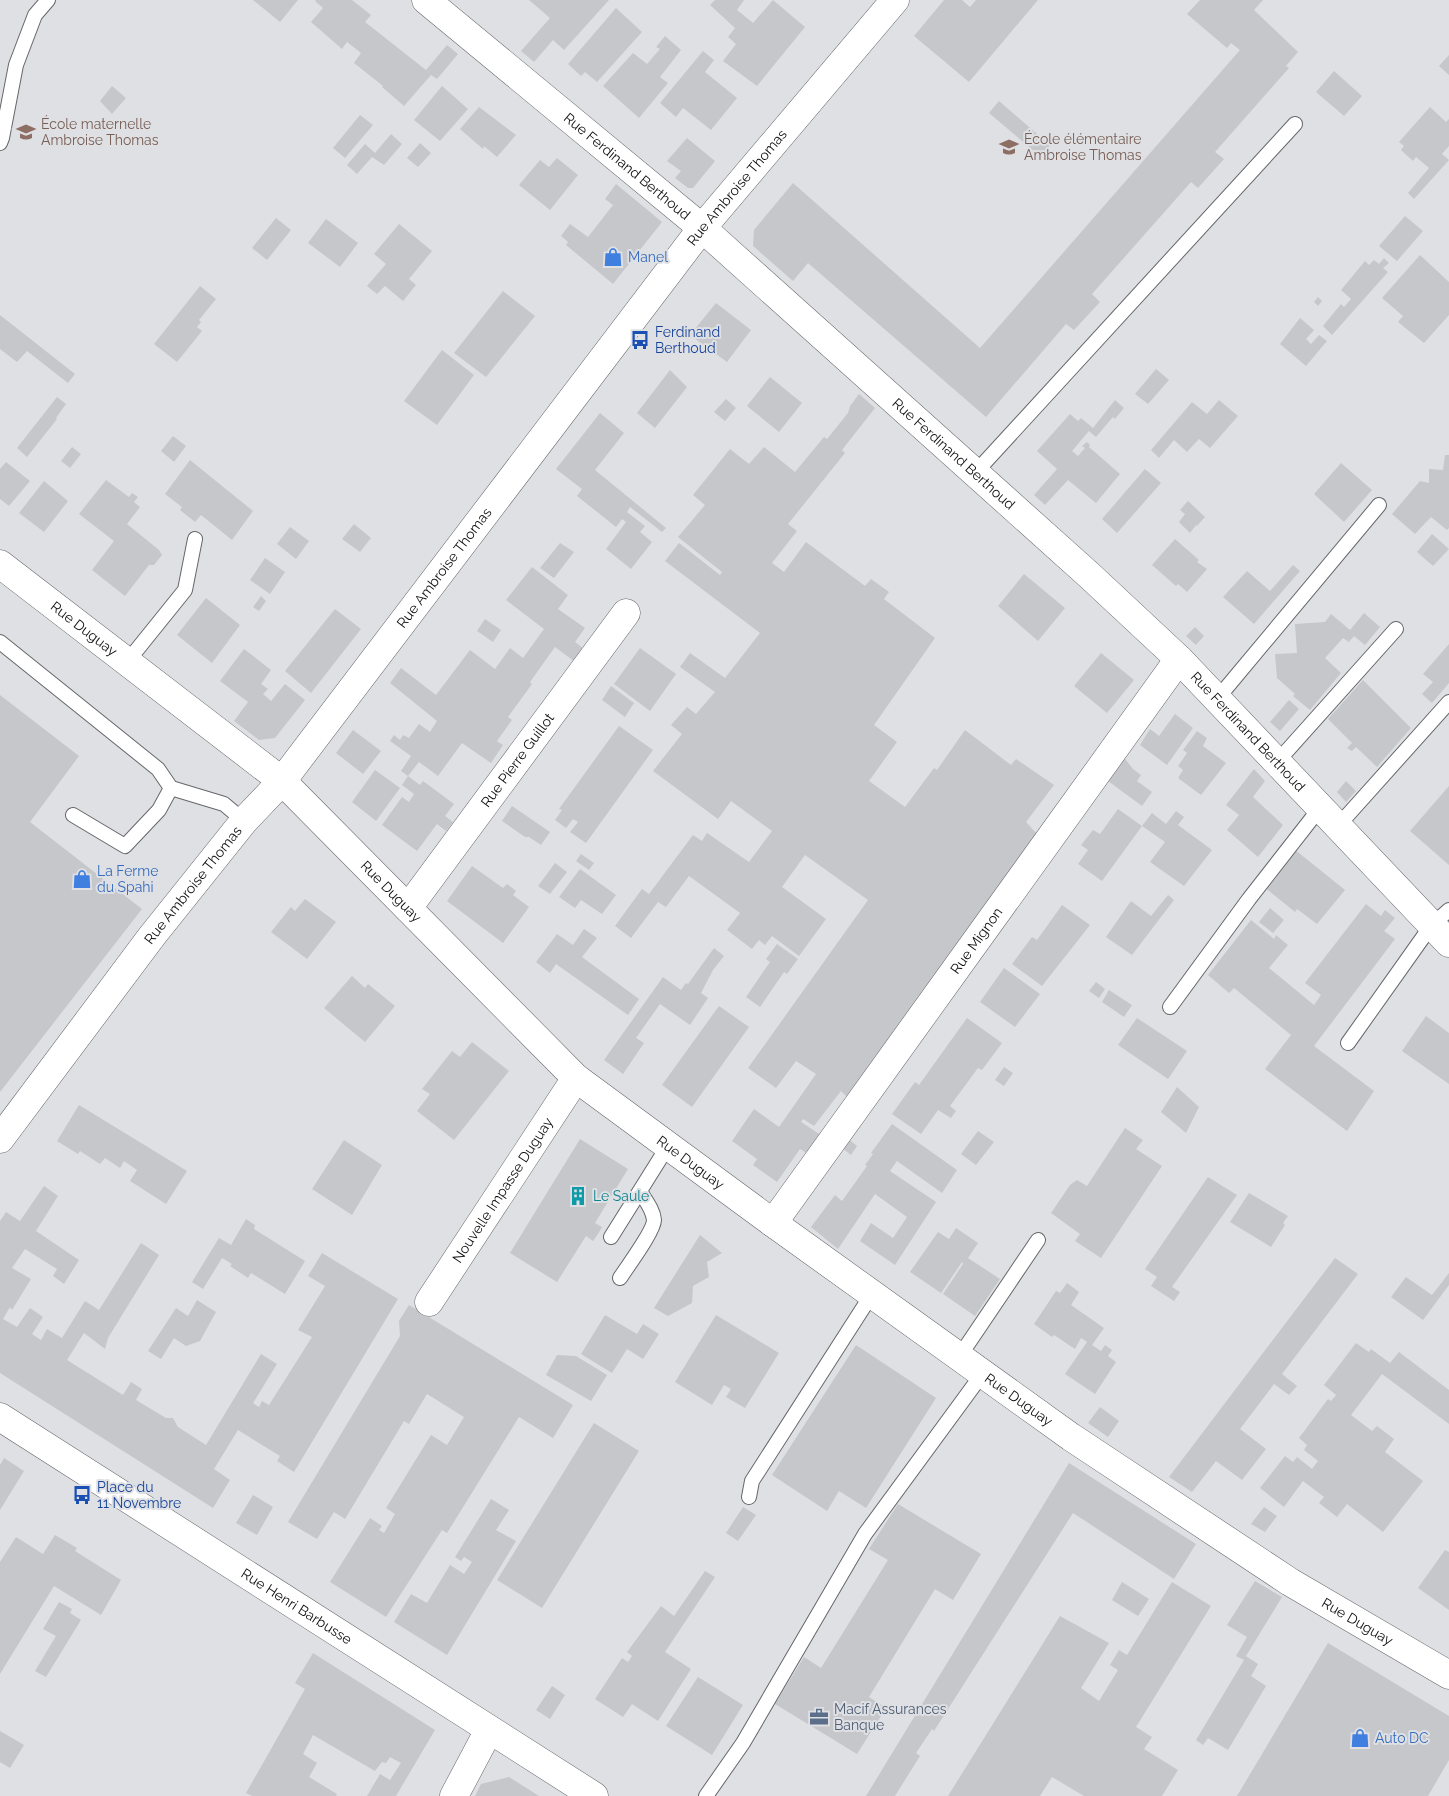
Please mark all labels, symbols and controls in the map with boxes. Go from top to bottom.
street label: Rue Ferdinand Berthoud [561,110,693,223]
place label: École maternelle Ambroise Thomas [41,115,159,148]
school or university icon: École maternelle Ambroise Thomas [15,121,37,143]
street label: Rue Ambroise Thomas [684,126,790,248]
place label: École élémentaire Ambroise Thomas [1024,130,1142,163]
school or university icon: École élémentaire Ambroise Thomas [998,136,1020,158]
shop icon: Manel [602,246,624,268]
place label: Manel [628,249,668,265]
place label: Ferdinand Berthoud [655,324,720,356]
bus stop icon: Ferdinand Berthoud [629,329,651,351]
street label: Rue Ferdinand Berthoud [889,395,1018,513]
street label: Rue Ambroise Thomas [393,504,495,631]
street label: Rue Duguay [48,598,121,659]
street label: Rue Ferdinand Berthoud [1188,669,1308,795]
street label: Rue Pierre Guillot [477,710,557,810]
street label: Rue Ambroise Thomas [141,823,245,947]
street label: Rue Duguay [358,857,425,925]
place label: La Ferme du Spahi [97,863,158,895]
shop icon: La Ferme du Spahi [71,868,93,890]
street label: Rue Mignon [947,904,1006,977]
street label: Nouvelle Impasse Duguay [449,1114,556,1266]
street label: Rue Duguay [654,1132,728,1193]
building icon: Le Saule [567,1185,589,1207]
place label: Le Saule [593,1188,649,1204]
street label: Rue Duguay [982,1370,1056,1429]
place label: Place du 11 Novembre [97,1479,181,1511]
bus stop icon: Place du 11 Novembre [71,1484,93,1506]
street label: Rue Henri Barbusse [239,1565,355,1647]
street label: Rue Duguay [1319,1594,1396,1649]
place label: Macif Assurances Banque [834,1701,947,1733]
office icon: Macif Assurances Banque [808,1706,830,1728]
shop icon: Auto DC [1349,1727,1371,1749]
place label: Auto DC [1375,1730,1429,1746]

